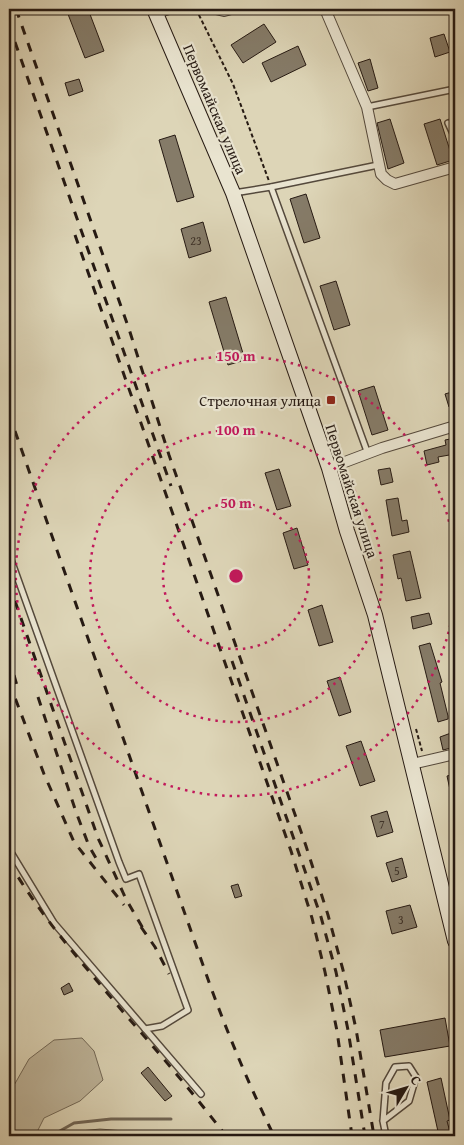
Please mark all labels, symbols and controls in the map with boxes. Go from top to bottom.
street label: Первомайская улица [178,41,252,178]
house number: 23 [190,232,202,249]
text: 150 m [216,345,256,366]
place label: Стрелочная улица [199,390,322,411]
marker: Стрелочная улица [325,394,337,406]
text: 100 m [216,419,256,440]
street label: Первомайская улица [320,421,384,561]
text: 50 m [220,492,252,513]
centre of rings [227,567,245,585]
house number: 7 [379,816,385,833]
house number: 5 [394,862,400,879]
house number: 3 [398,911,404,928]
north arrow [382,1062,432,1112]
text: С [406,1071,427,1089]

